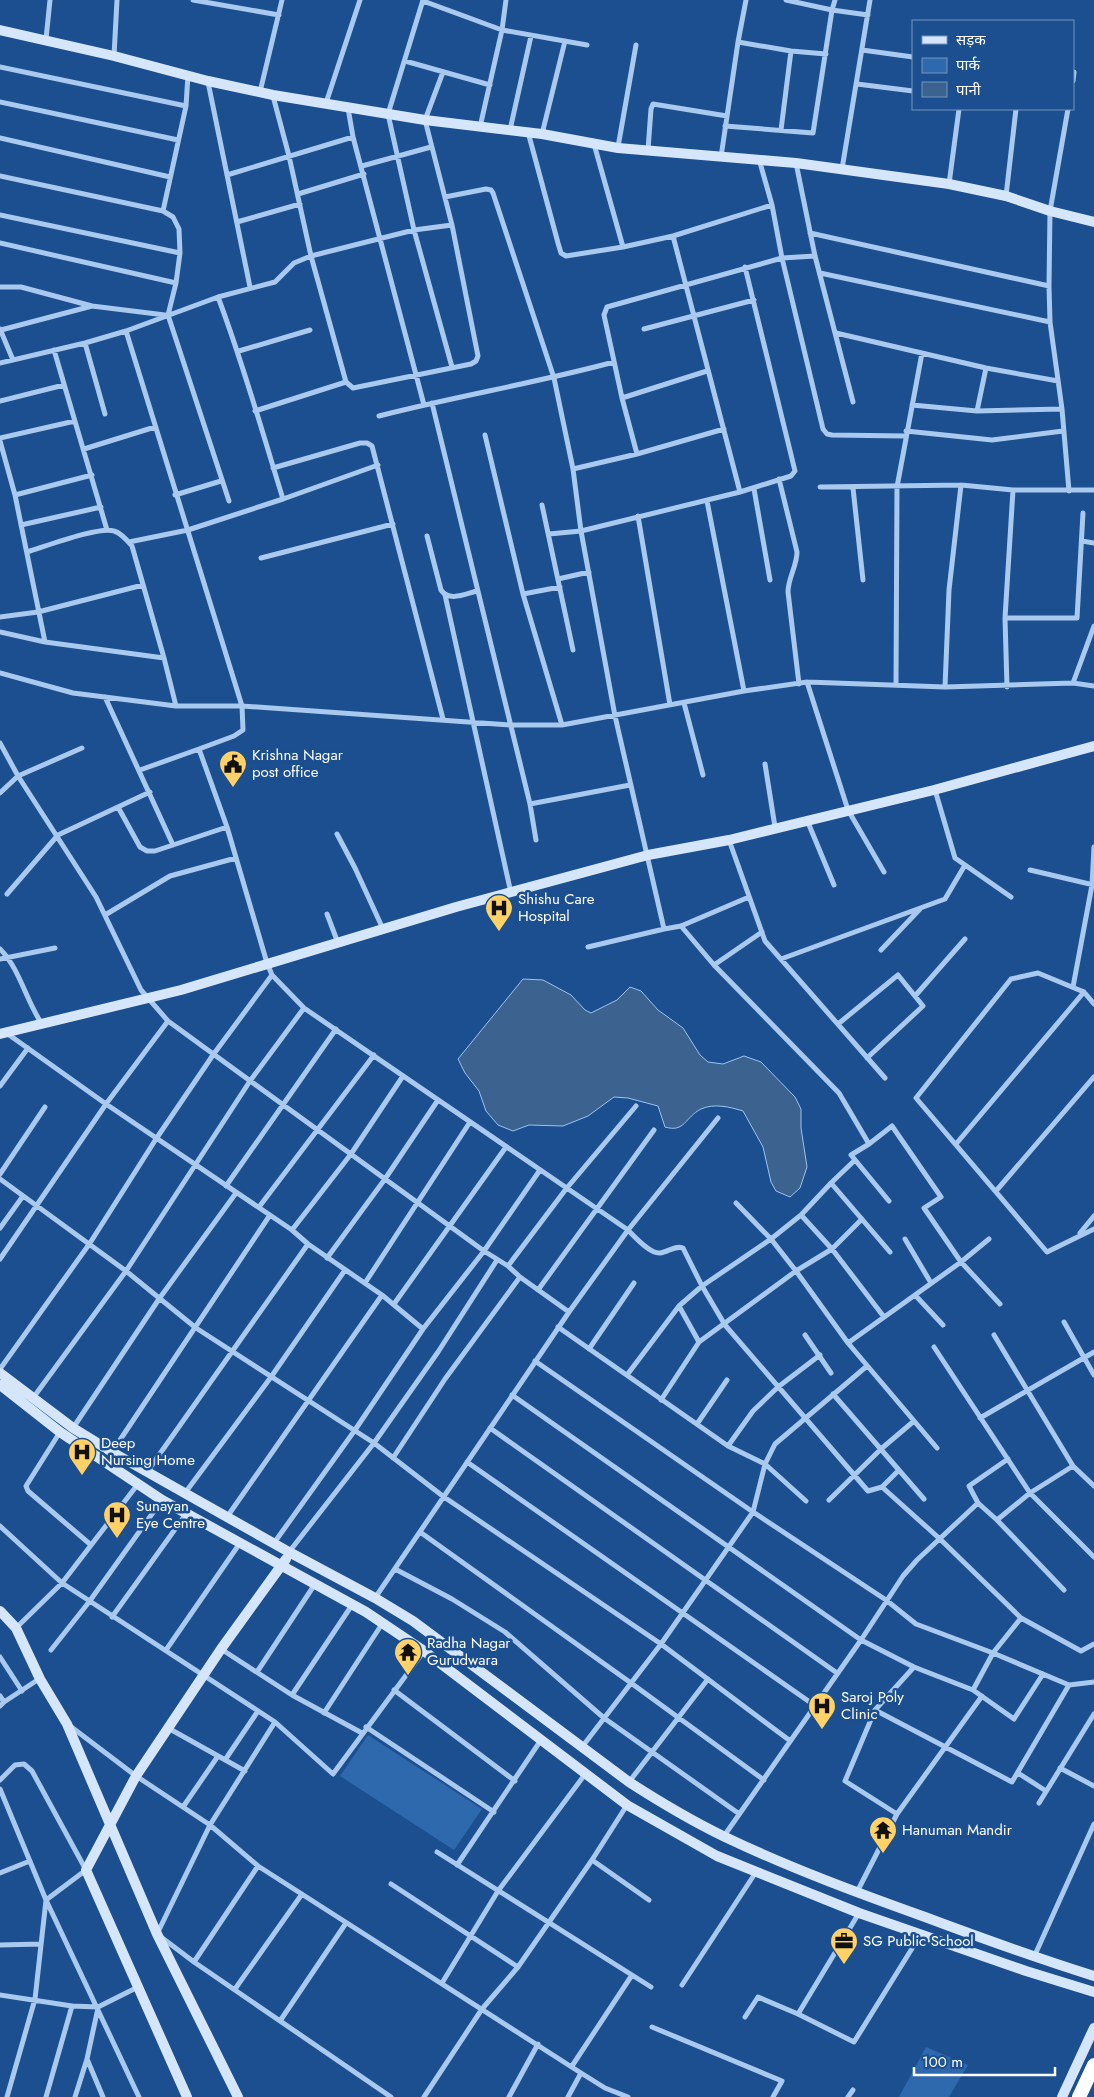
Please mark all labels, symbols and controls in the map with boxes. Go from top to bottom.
legend [912,20,1074,110]
text: सड़क [956,29,986,51]
text: पार्क [956,54,980,76]
text: पानी [956,79,982,101]
place label: Krishna Nagar post office [252,744,344,783]
public building icon: Krishna Nagar post office [218,749,248,788]
place label: Shishu Care Hospital [518,888,595,927]
hospital icon: Shishu Care Hospital [484,893,514,932]
place label: Deep Nursing Home [101,1432,195,1471]
hospital icon: Deep Nursing Home [67,1437,97,1476]
place label: Sunayan Eye Centre [136,1495,205,1534]
hospital icon: Sunayan Eye Centre [102,1500,132,1539]
place label: Radha Nagar Gurudwara [427,1632,511,1671]
temple icon: Radha Nagar Gurudwara [393,1637,423,1676]
place label: Saroj Poly Clinic [841,1686,904,1725]
hospital icon: Saroj Poly Clinic [807,1691,837,1730]
temple icon: Hanuman Mandir [868,1815,898,1854]
place label: Hanuman Mandir [902,1819,1013,1841]
office icon: SG Public School [829,1926,859,1965]
place label: SG Public School [863,1930,974,1952]
scale bar [914,2044,1055,2076]
text: 100 m [922,2051,963,2073]

